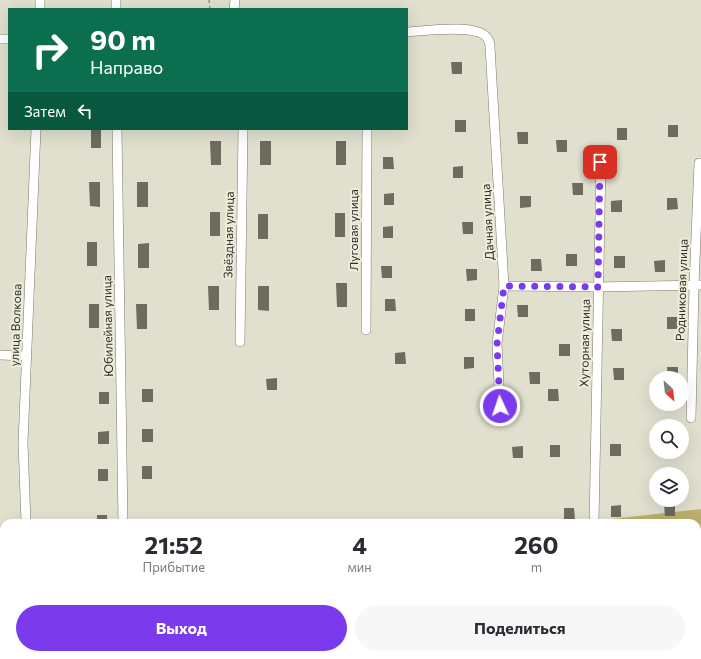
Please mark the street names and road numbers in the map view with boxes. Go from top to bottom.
street label: Дачная улица [478,183,496,261]
street label: Луговая улица [346,189,360,271]
street label: Звёздная улица [220,191,236,279]
street label: Родниковая улица [672,239,690,341]
street label: Юбилейная улица [99,275,115,377]
street label: улица Волкова [7,283,23,367]
street label: Хуторная улица [576,299,592,387]

